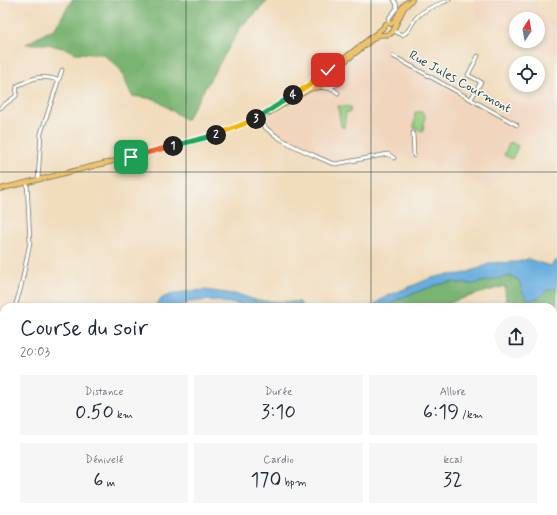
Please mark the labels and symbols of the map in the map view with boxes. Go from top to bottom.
north arrow [509,12,545,48]
street label: Rue Jules Courmont [406,47,514,117]
pin [311,53,345,87]
pin: 4 [283,85,303,105]
pin: 3 [246,109,266,129]
pin: 2 [206,125,226,145]
pin: 1 [163,136,183,156]
pin [114,140,148,174]

